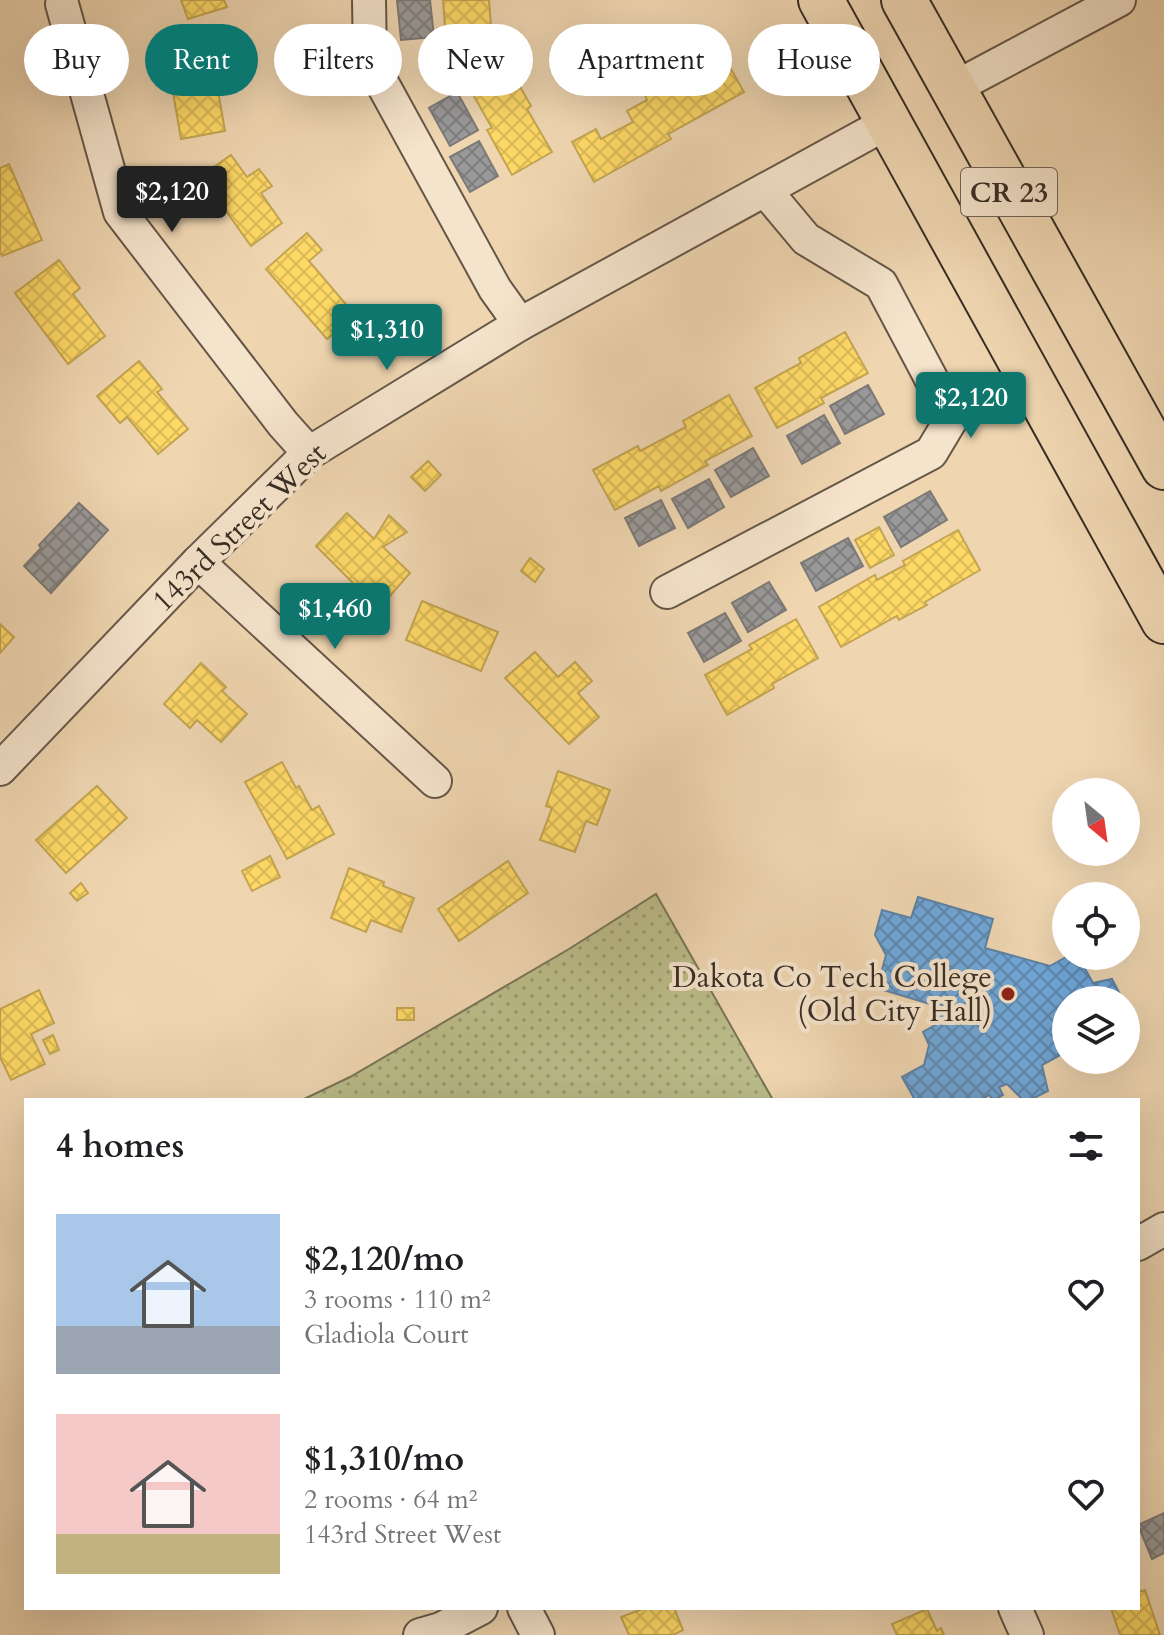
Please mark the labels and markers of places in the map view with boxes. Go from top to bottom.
pin: $2,120 [107,166,237,234]
pin: $1,310 [322,304,452,372]
pin: $2,120 [906,372,1036,440]
pin: $1,460 [270,583,400,651]
place label: Dakota Co Tech College (Old City Hall) [672,957,992,1032]
marker: Dakota Co Tech College (Old City Hall) [999,985,1017,1003]

